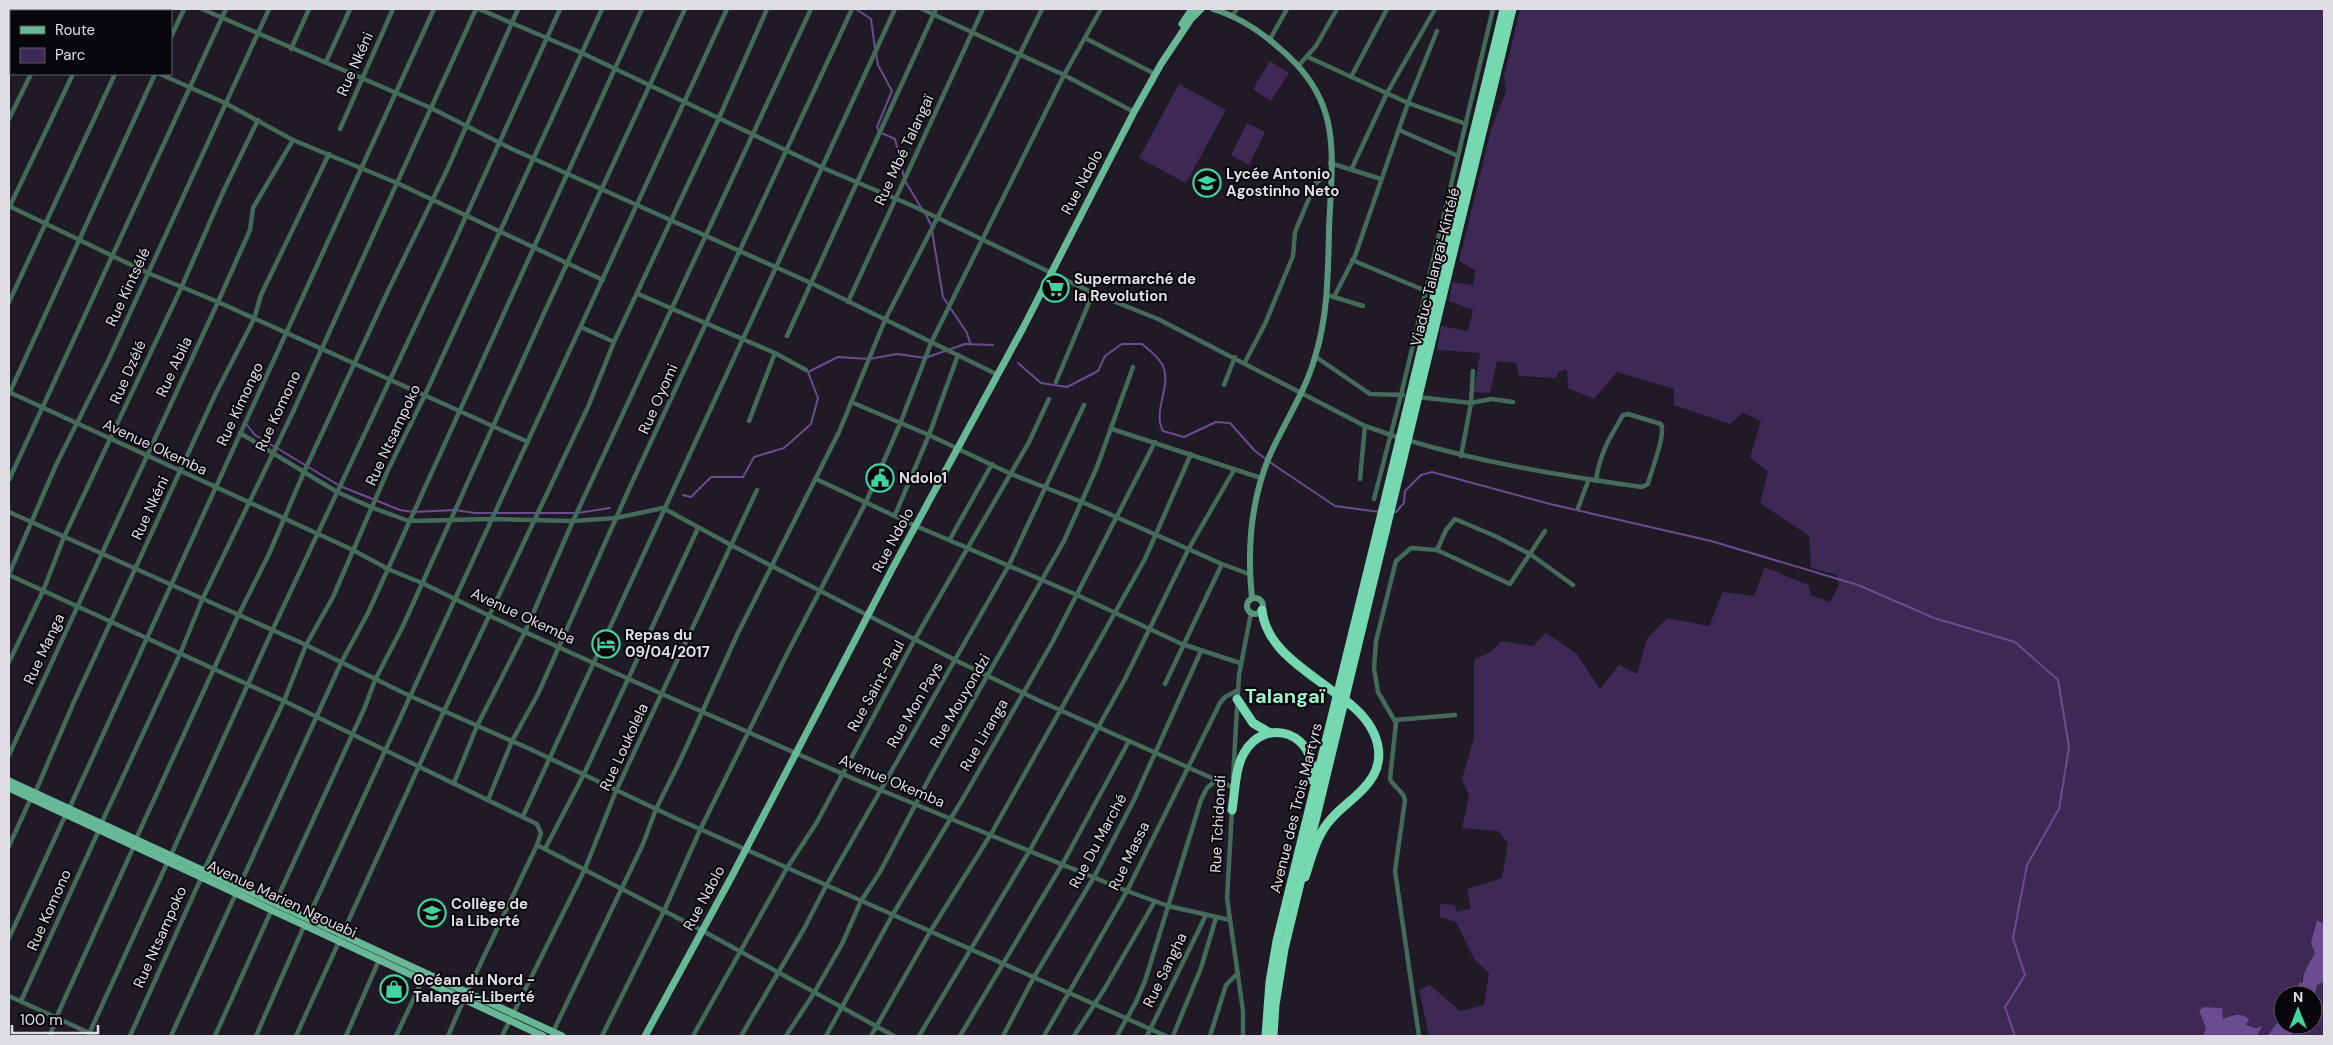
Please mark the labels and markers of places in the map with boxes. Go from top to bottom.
place label: Lycée Antonio Agostinho Neto [1226,164,1339,201]
school or university icon: Lycée Antonio Agostinho Neto [1192,168,1222,198]
place label: Supermarché de la Revolution [1074,269,1196,306]
supermarket icon: Supermarché de la Revolution [1040,273,1070,303]
public building icon: Ndolo1 [865,463,895,493]
place label: Ndolo1 [899,468,947,488]
place label: Repas du 09/04/2017 [625,625,710,662]
hotel icon: Repas du 09/04/2017 [591,629,621,659]
place label: Collège de la Liberté [451,894,528,931]
school or university icon: Collège de la Liberté [417,898,447,928]
place label: Océan du Nord - Talangaï-Liberté [413,970,535,1007]
shop icon: Océan du Nord - Talangaï-Liberté [379,974,409,1004]

